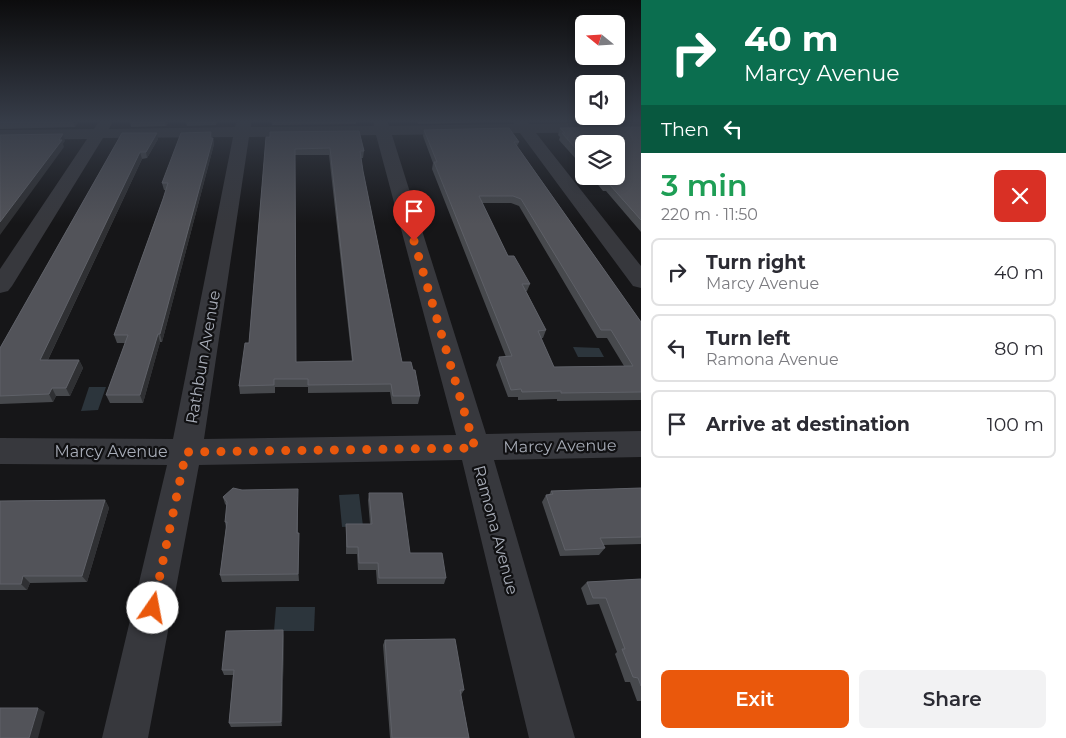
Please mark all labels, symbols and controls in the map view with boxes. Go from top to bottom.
north arrow [575,15,625,65]
map controls [575,15,625,185]
text: 40 m [744,17,839,60]
icon: right [661,20,726,85]
text: Marcy Avenue [744,60,900,87]
button: sound [575,75,625,125]
icon: left [719,115,747,143]
text: Then [661,118,709,141]
button: layers [575,135,625,185]
text: 3 min [661,167,748,204]
button: close [994,170,1046,222]
pin [393,190,435,241]
icon: arrive [400,197,428,225]
text: 220 m · 11:50 [661,205,758,224]
text: Turn right [706,251,806,274]
icon: right [663,258,691,286]
text: 40 m [994,261,1044,284]
text: Marcy Avenue [706,274,819,293]
street label: Rathbun Avenue [182,289,224,425]
text: Turn left [706,327,791,350]
icon: left [663,334,691,362]
text: 80 m [994,337,1044,360]
text: Ramona Avenue [706,350,839,369]
icon: arrive [663,410,691,438]
text: Arrive at destination [706,413,910,436]
text: 100 m [987,413,1044,436]
street label: Marcy Avenue [503,436,617,456]
street label: Marcy Avenue [54,442,168,461]
street label: Ramona Avenue [470,463,522,597]
position arrow [126,581,178,633]
button: Exit [661,670,849,728]
button: Share [859,670,1046,728]

